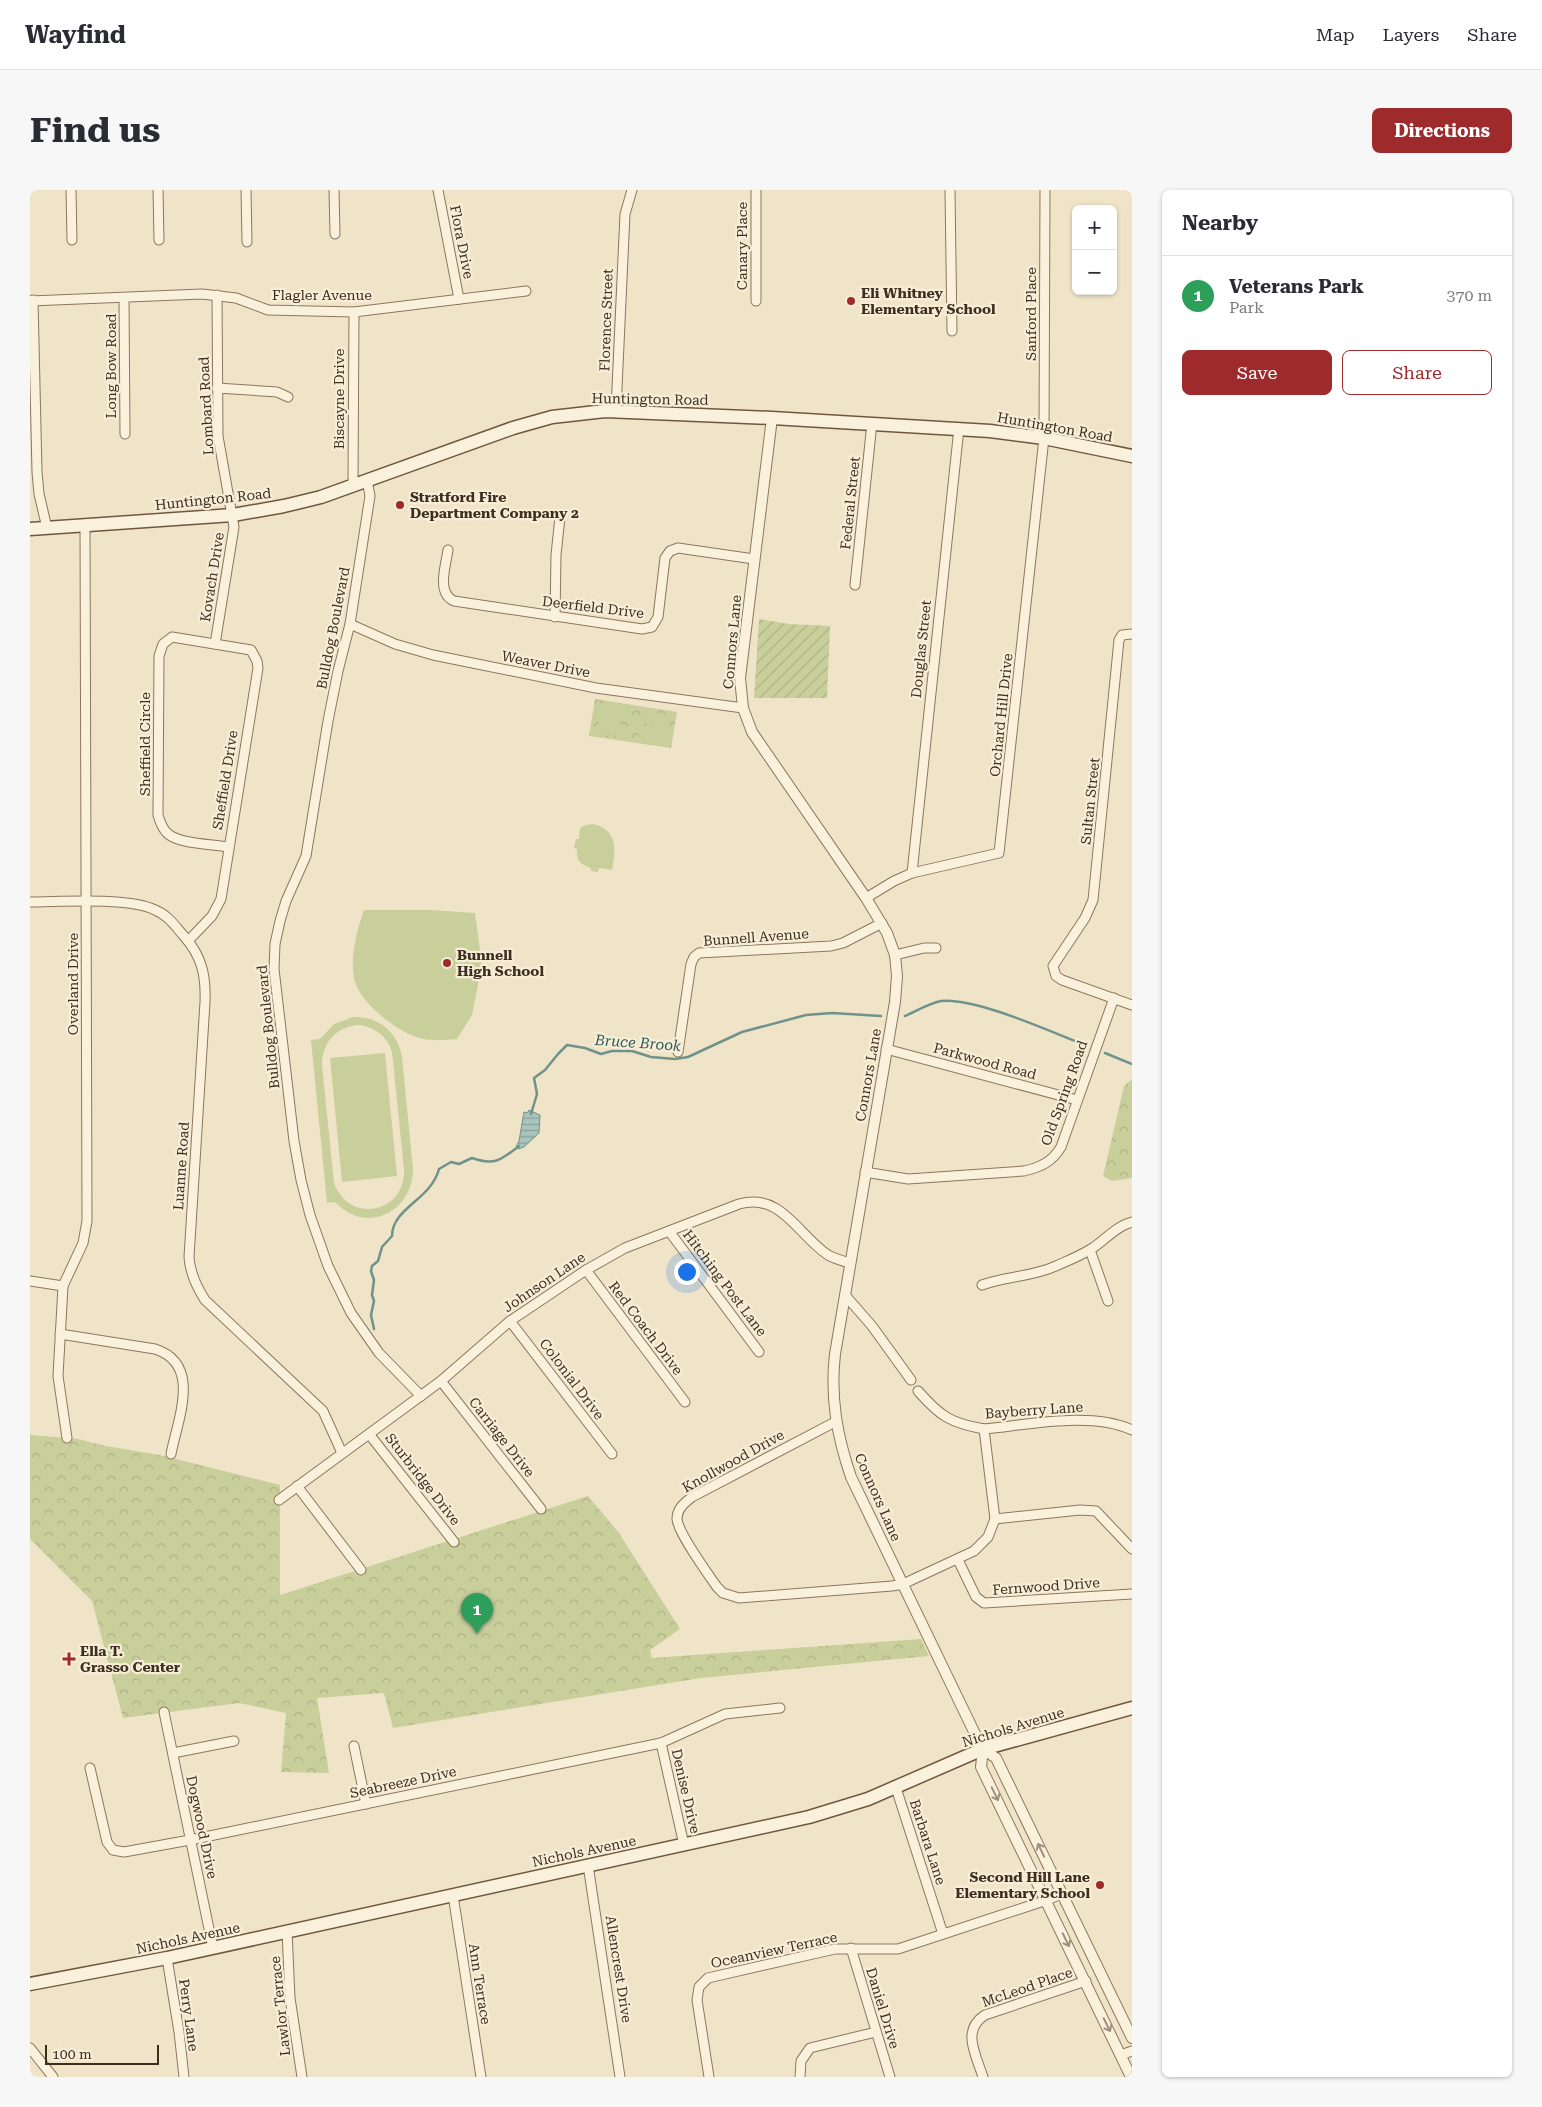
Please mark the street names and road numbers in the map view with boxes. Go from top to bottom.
street label: Canary Place [734,202,750,290]
street label: Flora Drive [447,204,477,280]
street label: Sanford Place [1023,267,1039,361]
street label: Florence Street [596,268,616,372]
street label: Flagler Avenue [272,287,372,303]
street label: Long Bow Road [103,313,119,419]
street label: Biscayne Drive [331,348,347,449]
street label: Lombard Road [195,356,217,456]
street label: Huntington Road [591,390,709,408]
street label: Huntington Road [996,409,1114,445]
street label: Federal Street [837,456,863,550]
street label: Huntington Road [154,485,272,513]
street label: Kovach Drive [197,531,227,623]
street label: Bulldog Boulevard [313,565,353,691]
street label: Deerfield Drive [541,593,645,621]
street label: Connors Lane [720,594,744,690]
street label: Douglas Street [908,599,934,699]
street label: Weaver Drive [500,648,592,680]
street label: Orchard Hill Drive [987,652,1015,778]
street label: Sheffield Circle [137,692,153,796]
street label: Sheffield Drive [209,729,241,831]
street label: Sultan Street [1077,757,1103,845]
street label: Bunnell Avenue [703,925,810,949]
street label: Overland Drive [65,932,81,1035]
street label: Bulldog Boulevard [254,964,282,1090]
street label: Connors Lane [852,1027,884,1123]
street label: Old Spring Road [1038,1038,1091,1148]
street label: Parkwood Road [932,1040,1038,1082]
street label: Luanne Road [170,1121,192,1211]
street label: Hitching Post Lane [680,1227,770,1340]
street label: Johnson Lane [500,1249,588,1315]
street label: Red Coach Drive [606,1278,687,1378]
street label: Colonial Drive [536,1335,608,1423]
street label: Carriage Drive [466,1394,538,1480]
street label: Bayberry Lane [984,1399,1084,1421]
street label: Knollwood Drive [679,1426,787,1496]
street label: Sturbridge Drive [382,1430,464,1528]
street label: Connors Lane [851,1451,905,1544]
street label: Fernwood Drive [992,1574,1101,1598]
street label: Nichols Avenue [960,1704,1066,1750]
street label: Denise Drive [668,1747,704,1835]
street label: Seabreeze Drive [348,1763,458,1801]
street label: Dogwood Drive [183,1774,221,1880]
street label: Barbara Lane [907,1797,949,1887]
street label: Nichols Avenue [531,1832,638,1870]
street label: Allencrest Drive [603,1914,635,2024]
street label: Nichols Avenue [135,1919,242,1957]
street label: Oceanview Terrace [709,1929,839,1971]
street label: Ann Terrace [466,1942,494,2026]
street label: Lawlor Terrace [267,1955,293,2057]
street label: McLeod Place [980,1964,1075,2010]
street label: Daniel Drive [863,1966,903,2051]
street label: Perry Lane [176,1978,202,2053]

